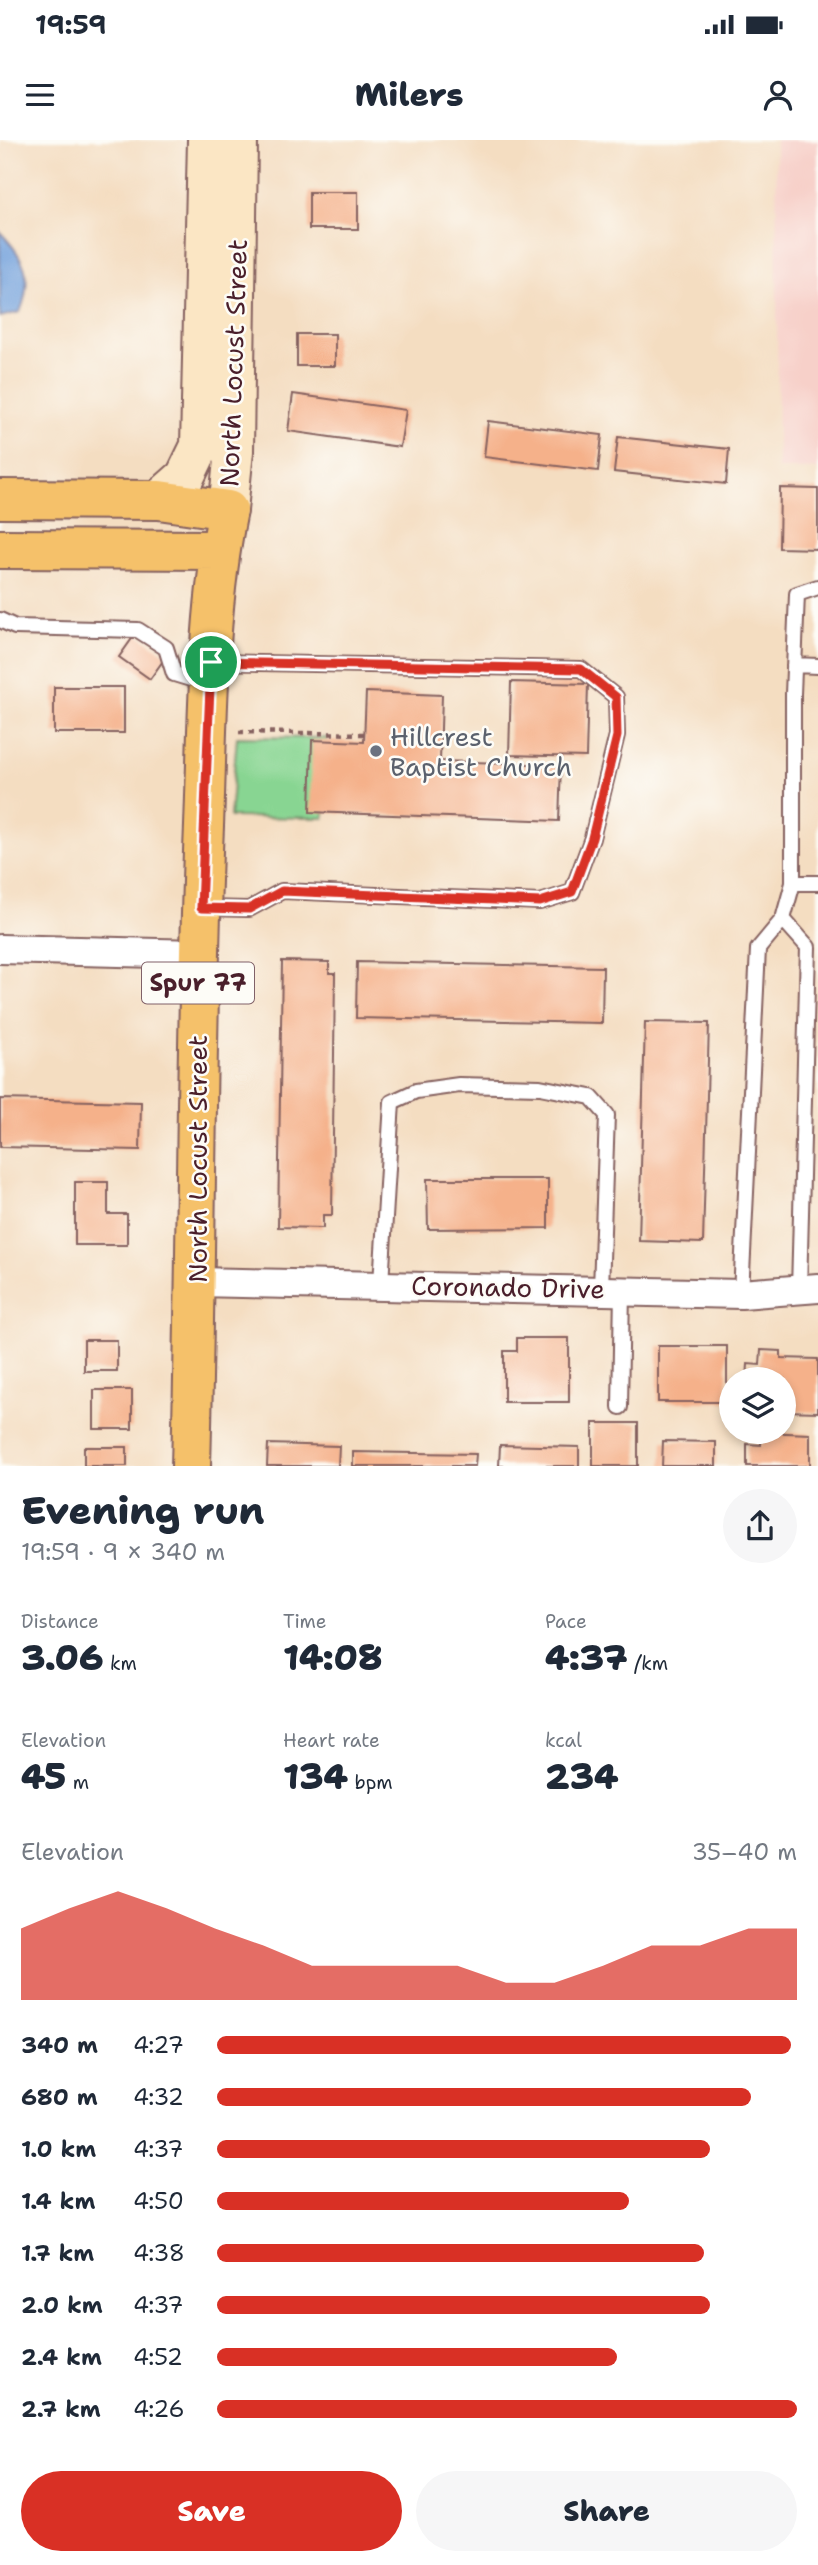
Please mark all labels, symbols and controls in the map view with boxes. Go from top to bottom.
text: 19:59 [35,7,106,42]
text: Milers [355,73,463,116]
icon: menu [21,76,59,114]
icon: person [759,76,797,114]
street label: North Locust Street [211,238,255,488]
pin [181,632,241,692]
icon: arrive [192,643,230,681]
place label: Hillcrest Baptist Church [390,719,572,784]
marker: Hillcrest Baptist Church [368,743,384,759]
road number: Spur 77 [142,962,254,1004]
street label: North Locust Street [180,1035,215,1283]
street label: Coronado Drive [411,1268,605,1306]
map controls [719,1367,796,1444]
button: layers [719,1367,796,1444]
text: Evening run [21,1485,264,1536]
button: share [723,1489,797,1563]
text: 19:59 · 9 × 340 m [21,1537,225,1567]
text: Distance [21,1609,99,1634]
text: Time [283,1609,327,1634]
text: Pace [545,1609,587,1634]
text: 3.06 [21,1634,103,1681]
text: 14:08 [283,1634,383,1681]
text: 4:37 [545,1634,628,1681]
text: km [103,1651,137,1676]
text: /km [628,1651,668,1676]
text: Elevation [21,1728,106,1753]
text: Heart rate [283,1728,380,1753]
text: kcal [545,1728,582,1753]
text: 45 [21,1753,66,1800]
text: 134 [283,1753,348,1800]
text: 234 [545,1753,619,1800]
text: m [66,1770,89,1795]
text: bpm [348,1770,393,1795]
text: Elevation [21,1837,124,1867]
text: 35–40 m [692,1837,797,1867]
text: 340 m [21,2030,98,2060]
text: 4:27 [133,2030,184,2060]
text: 680 m [21,2082,98,2112]
text: 4:32 [133,2082,184,2112]
text: 1.0 km [21,2134,96,2164]
text: 4:37 [133,2134,183,2164]
text: 1.4 km [21,2186,95,2216]
text: 4:50 [133,2186,184,2216]
text: 1.7 km [21,2238,94,2268]
text: 4:38 [133,2238,185,2268]
text: 2.0 km [21,2290,103,2320]
text: 4:37 [133,2290,183,2320]
text: 2.4 km [21,2342,102,2372]
text: 4:52 [133,2342,183,2372]
text: 2.7 km [21,2394,101,2424]
text: 4:26 [133,2394,184,2424]
button: Save [21,2471,402,2551]
button: Share [416,2471,797,2551]

